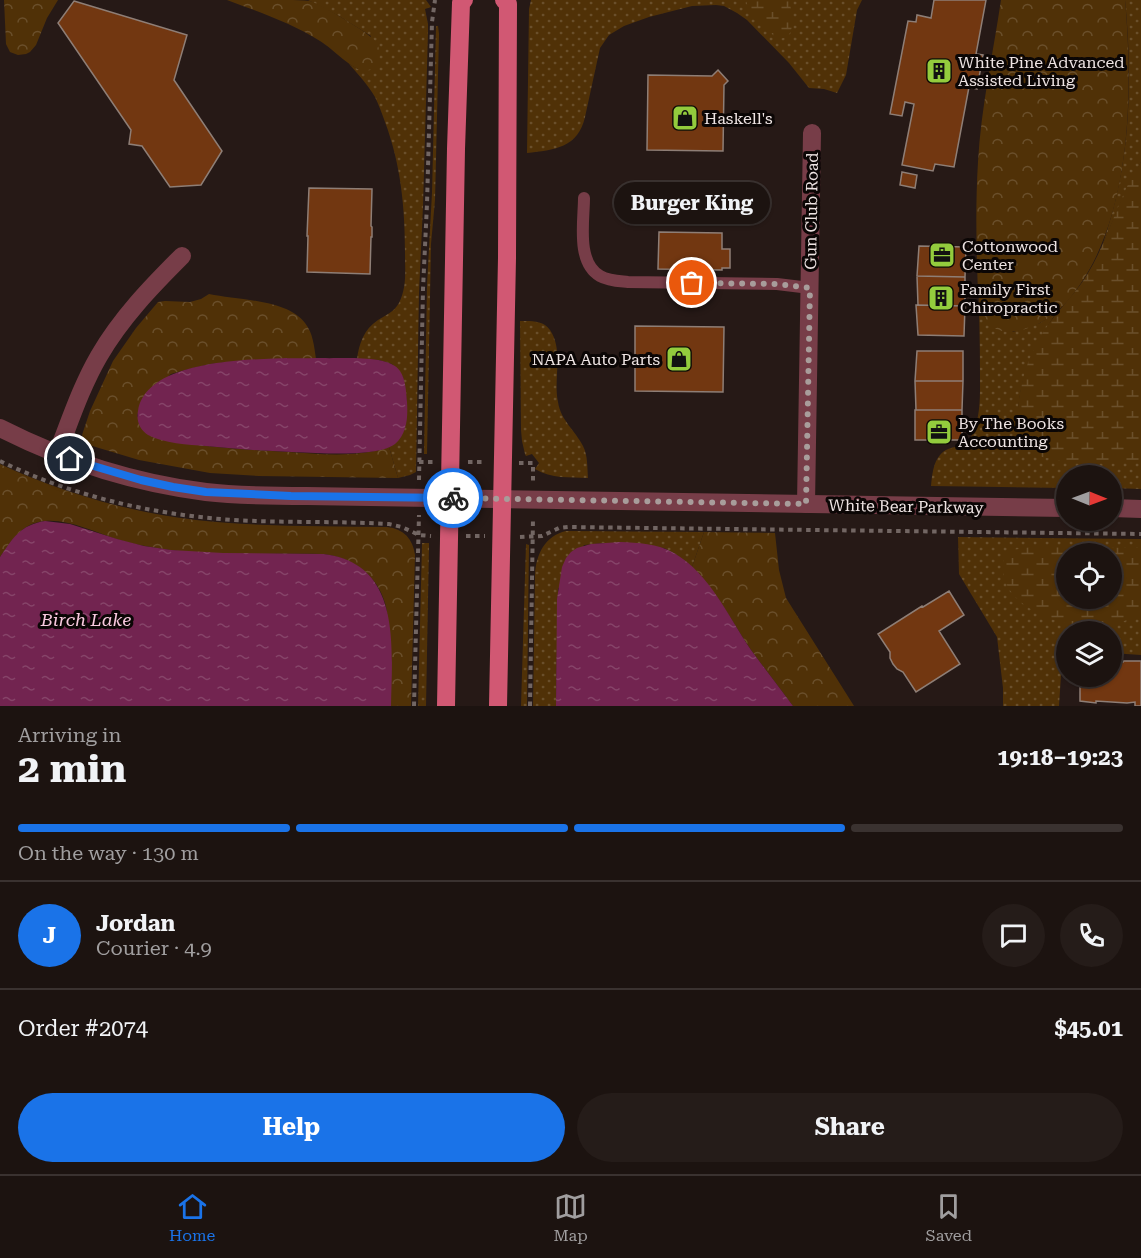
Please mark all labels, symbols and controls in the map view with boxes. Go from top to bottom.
place label: White Pine Advanced Assisted Living [958,53,1125,90]
building icon: White Pine Advanced Assisted Living [924,56,954,86]
shop icon: Haskell's [670,103,700,133]
place label: Haskell's [704,109,773,128]
street label: Gun Club Road [801,152,822,270]
callout: Burger King [614,181,770,223]
text: Burger King [631,191,753,215]
place label: Cottonwood Center [962,237,1058,274]
office icon: Cottonwood Center [927,240,957,270]
pin [666,257,717,308]
icon: bag [675,266,708,299]
place label: Family First Chiropractic [960,280,1058,317]
building icon: Family First Chiropractic [926,283,956,313]
shop icon: NAPA Auto Parts [664,344,694,374]
place label: NAPA Auto Parts [532,350,660,369]
place label: By The Books Accounting [958,414,1064,451]
office icon: By The Books Accounting [924,417,954,447]
pin [44,433,95,484]
icon: home [53,442,86,475]
north arrow [1056,465,1122,531]
map controls [1056,465,1122,687]
courier [423,468,483,528]
icon: bike [437,482,470,515]
street label: White Bear Parkway [828,496,984,517]
button: locate [1056,543,1122,609]
water label: Birch Lake [40,609,131,630]
button: layers [1056,621,1122,687]
text: Arriving in [18,723,121,747]
text: 19:18–19:23 [997,745,1123,770]
text: 2 min [18,746,126,792]
text: On the way · 130 m [18,841,199,865]
button: chat [982,904,1045,967]
button: phone [1060,904,1123,967]
text: Jordan [96,911,175,936]
text: J [43,923,56,948]
text: Courier · 4.9 [96,936,212,960]
text: Order #2074 [18,1016,148,1041]
text: $45.01 [1054,1016,1123,1041]
button: Help [18,1093,565,1162]
button: Share [577,1093,1123,1162]
tab: Home [169,1190,215,1245]
tab: Map [553,1190,588,1245]
tab: Saved [926,1190,972,1245]

